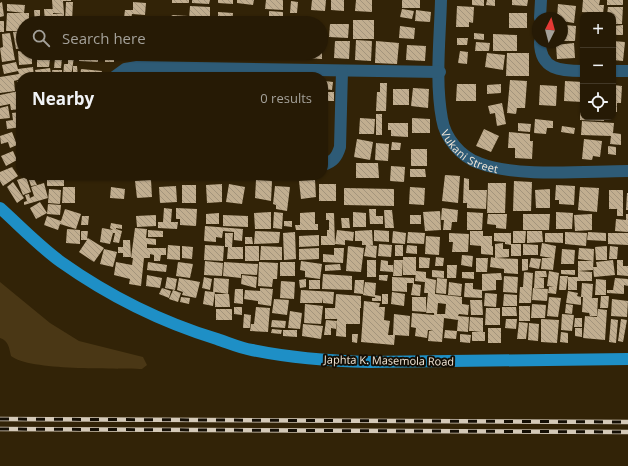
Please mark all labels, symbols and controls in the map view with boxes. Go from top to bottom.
north arrow [532,12,568,48]
map controls [580,12,616,120]
button: + [580,12,616,48]
search box [16,16,328,60]
icon: search [30,27,52,49]
text: Search here [62,28,146,48]
button: − [580,48,616,84]
button: locate [580,84,616,120]
text: Nearby [32,87,94,110]
text: 0 results [260,89,312,107]
street label: Vukani Street [438,127,500,176]
street label: Japhta K. Masemola Road [323,351,454,369]

